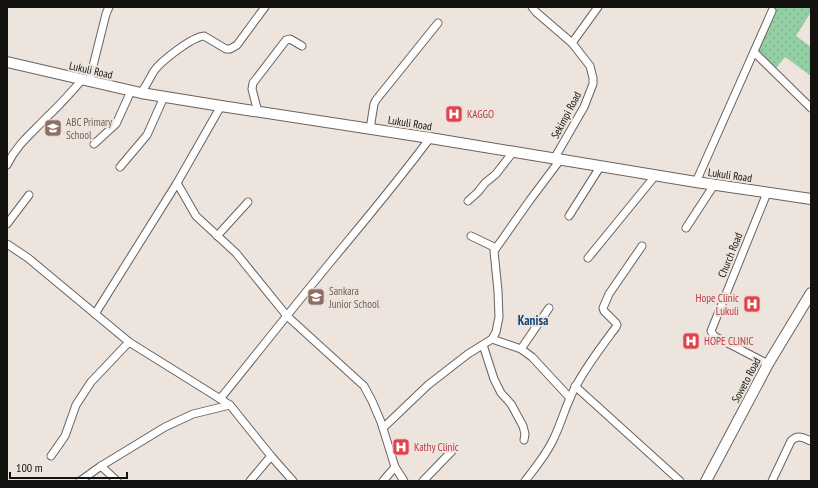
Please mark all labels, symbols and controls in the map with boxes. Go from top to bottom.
street label: Lukuli Road [68,58,114,82]
street label: Sekimpi Road [548,89,584,141]
hospital icon: KAGGO [444,104,464,124]
place label: KAGGO [467,107,494,121]
street label: Lukuli Road [387,113,433,133]
place label: ABC Primary School [66,115,113,142]
school or university icon: ABC Primary School [43,118,63,138]
street label: Lukuli Road [707,165,753,185]
street label: Church Road [715,230,745,280]
place label: Sankara Junior School [328,284,380,311]
school or university icon: Sankara Junior School [306,287,326,307]
place label: Hope Clinic Lukuli [696,291,739,318]
hospital icon: Hope Clinic Lukuli [742,294,762,314]
district label: Kanisa [518,312,548,329]
hospital icon: HOPE CLINIC [681,331,701,351]
place label: HOPE CLINIC [704,334,754,348]
street label: Soweto Road [728,355,764,405]
hospital icon: Kathy Clinic [391,437,411,457]
place label: Kathy Clinic [414,440,459,454]
scale bar [10,454,127,480]
text: 100 m [16,460,43,475]

